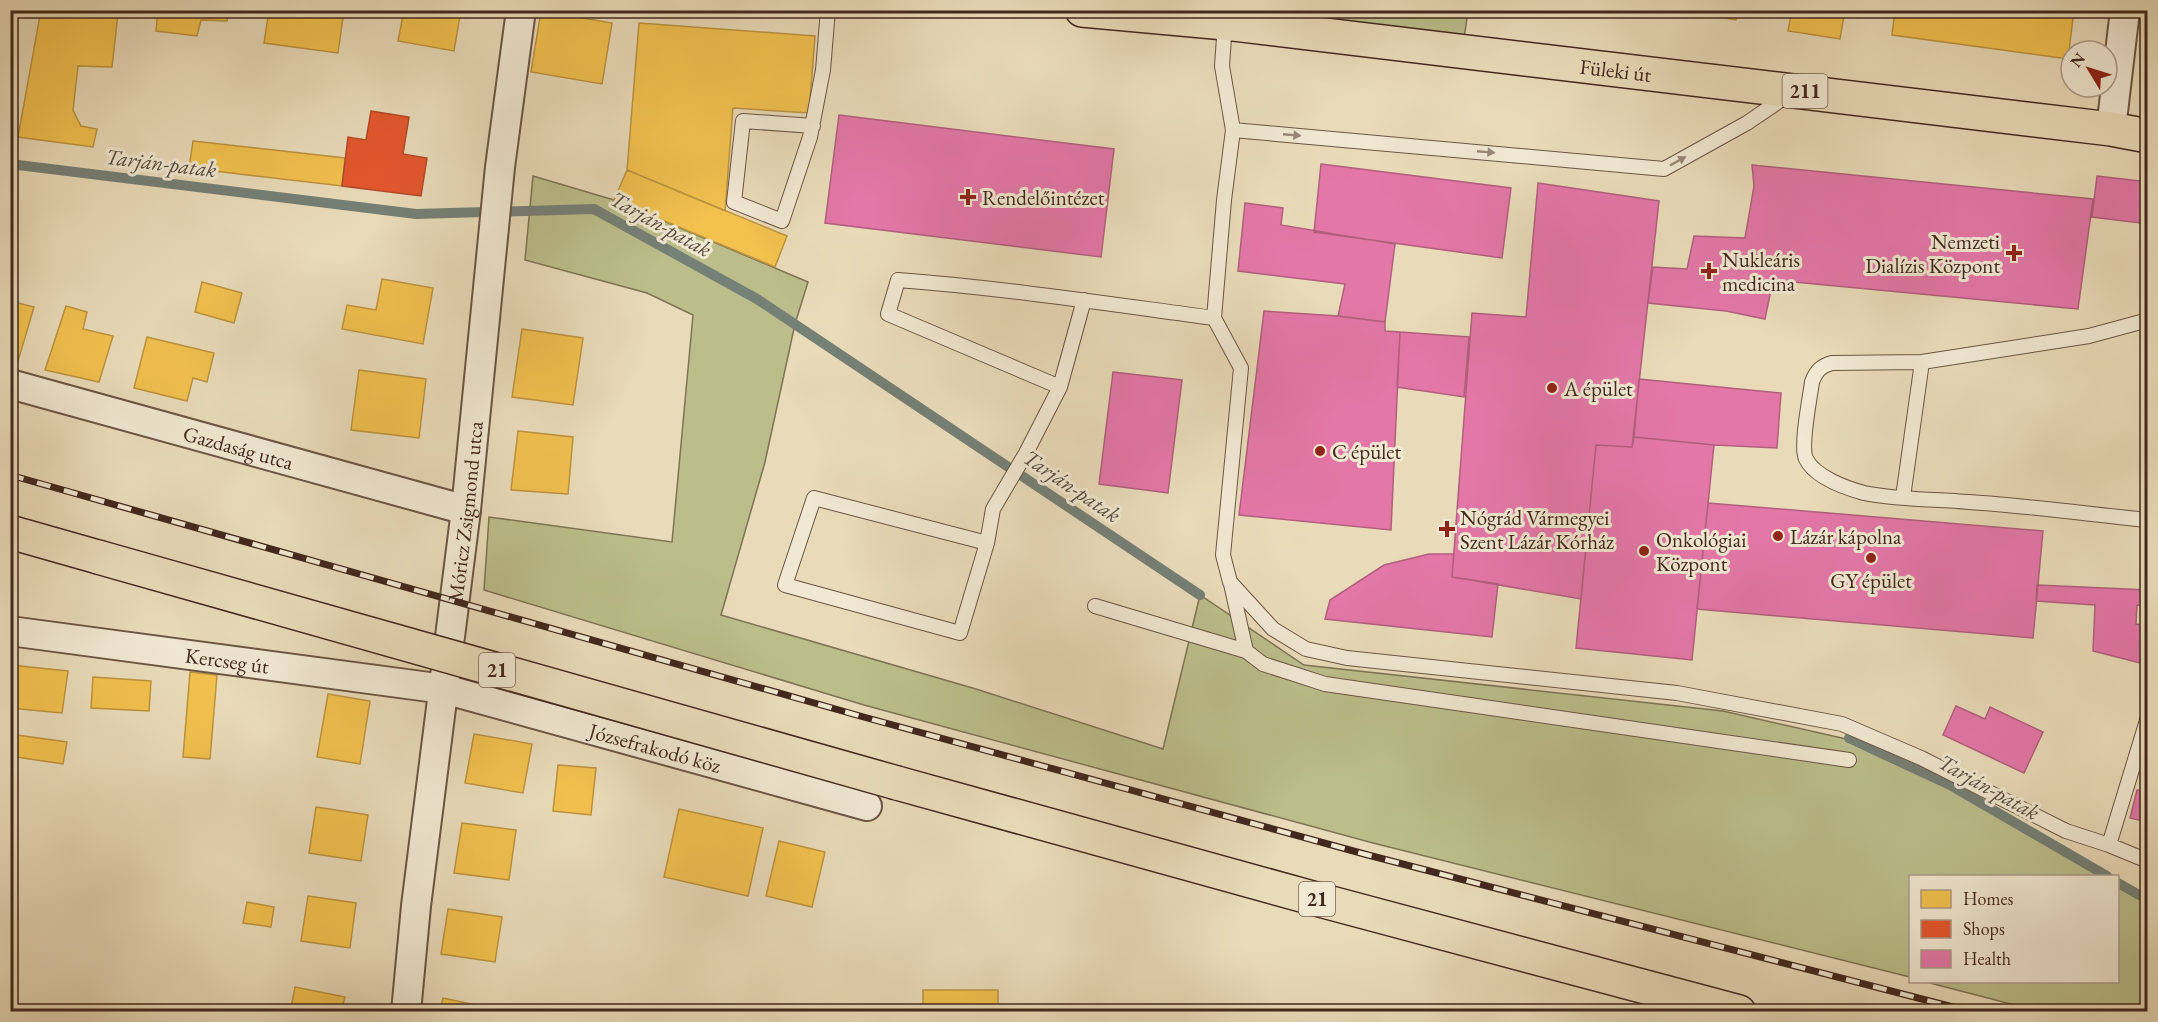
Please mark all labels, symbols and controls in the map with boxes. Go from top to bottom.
north arrow [2059,39,2119,99]
text: N [2065,48,2090,72]
street label: Füleki út [1578,52,1653,87]
road number: 211 [1782,74,1828,108]
one-way arrow [1282,130,1301,140]
water label: Tarján-patak [104,142,218,184]
one-way arrow [1476,147,1495,157]
one-way arrow [1670,156,1687,166]
water label: Tarján-patak [605,184,717,264]
place label: Rendelőintézet [982,184,1105,211]
marker: Rendelőintézet [959,188,977,206]
place label: Nemzeti Dialízis Központ [1865,228,2000,279]
marker: Nemzeti Dialízis Központ [2005,244,2023,262]
place label: Nukleáris medicina [1722,246,1800,297]
marker: Nukleáris medicina [1700,262,1718,280]
place label: A épület [1563,375,1633,402]
marker: A épület [1545,381,1559,395]
street label: Gazdaság utca [180,419,297,475]
street label: Móricz Zsigmond utca [441,419,488,604]
place label: C épület [1332,438,1401,465]
water label: Tarján-patak [1018,443,1126,529]
marker: C épület [1313,444,1327,458]
place label: Nógrád Vármegyei Szent Lázár Kórház [1460,504,1614,555]
marker: Nógrád Vármegyei Szent Lázár Kórház [1438,520,1456,538]
place label: Lázár kápolna [1790,523,1902,550]
place label: Onkológiai Központ [1656,526,1746,577]
marker: Lázár kápolna [1771,529,1785,543]
marker: Onkológiai Központ [1637,544,1651,558]
marker: GY épület [1864,551,1878,565]
place label: GY épület [1830,567,1912,594]
street label: Kercseg út [184,641,271,679]
road number: 21 [479,653,515,687]
street label: Józsefrakodó köz [584,716,724,779]
water label: Tarján-patak [1933,747,2045,827]
legend [1909,875,2119,983]
road number: 21 [1299,882,1335,916]
text: Homes [1963,887,2014,910]
text: Shops [1963,917,2005,940]
text: Health [1963,947,2011,970]

